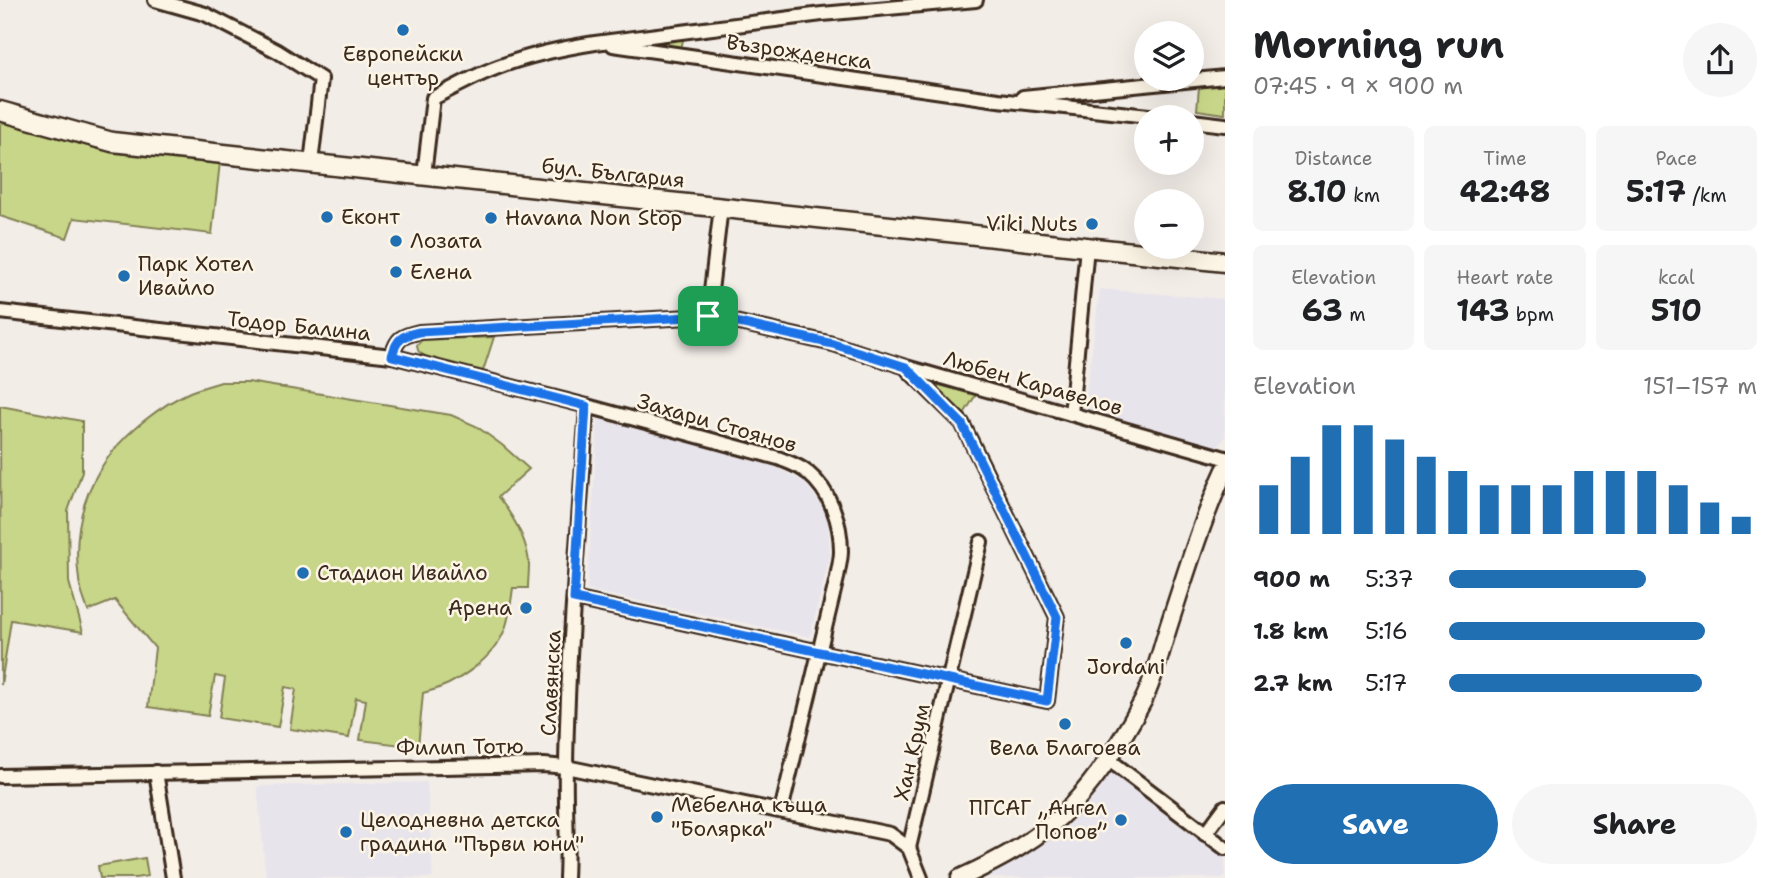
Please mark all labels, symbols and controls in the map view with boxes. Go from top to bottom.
text: Morning run [1253,19,1504,70]
map controls [1134,21,1204,259]
button: layers [1134,21,1204,91]
marker: Европейски център [395,22,411,38]
button: share [1683,23,1757,97]
street label: Възрожденска [724,28,874,76]
place label: Европейски център [343,40,464,92]
text: 07:45 · 9 × 900 m [1253,71,1463,101]
button: + [1134,105,1204,175]
text: Distance [1295,146,1373,171]
text: Time [1483,146,1527,171]
text: Pace [1655,146,1697,171]
street label: бул. България [540,152,686,194]
text: 8.10 [1287,171,1347,212]
text: 42:48 [1460,171,1550,212]
text: 5:17 [1626,171,1686,212]
text: km [1347,183,1380,208]
text: /km [1686,183,1727,208]
button: − [1134,189,1204,259]
place label: Еконт [341,203,400,231]
place label: Havana Non Stop [505,204,682,232]
marker: Еконт [319,209,335,225]
marker: Havana Non Stop [483,210,499,226]
place label: Viki Nuts [986,210,1078,238]
marker: Viki Nuts [1084,216,1100,232]
place label: Лозата [410,227,482,255]
marker: Лозата [388,233,404,249]
place label: Парк Хотел Ивайло [138,250,254,302]
place label: Елена [410,258,472,286]
marker: Елена [388,264,404,280]
text: Elevation [1291,265,1376,290]
text: Heart rate [1457,265,1553,290]
text: kcal [1658,265,1695,290]
marker: Парк Хотел Ивайло [116,268,132,284]
pin [678,286,738,346]
text: 63 [1302,290,1343,331]
text: 143 [1456,290,1509,331]
text: 510 [1651,290,1702,331]
icon: arrive [689,297,727,335]
text: m [1343,302,1366,327]
text: bpm [1509,302,1554,327]
street label: Тодор Балина [226,305,372,347]
street label: Любен Каравелов [940,344,1126,422]
text: Elevation [1253,371,1356,401]
text: 151–157 m [1643,371,1757,401]
street label: Захари Стоянов [634,387,800,459]
place label: Стадион Ивайло [317,559,488,587]
text: 900 m [1253,564,1330,594]
text: 5:37 [1365,564,1414,594]
marker: Стадион Ивайло [295,565,311,581]
place label: Арена [448,594,512,622]
marker: Арена [518,600,534,616]
text: 1.8 km [1253,616,1328,646]
text: 5:16 [1365,616,1408,646]
street label: Славянска [534,629,568,737]
marker: Jordani [1118,635,1134,651]
place label: Jordani [1087,653,1165,681]
text: 2.7 km [1253,668,1333,698]
text: 5:17 [1365,668,1407,698]
street label: Хан Крум [887,701,937,803]
marker: Вела Благоева [1057,716,1073,732]
street label: Филип Тотю [396,732,524,762]
place label: Вела Благоева [989,734,1141,762]
button: Save [1253,784,1498,864]
button: Share [1512,784,1757,864]
place label: Мебелна къща "Болярка" [671,791,827,843]
place label: ПГСАГ „Ангел Попов” [969,794,1107,846]
place label: Целодневна детска градина "Първи юни" [360,806,584,858]
marker: Мебелна къща "Болярка" [649,809,665,825]
marker: ПГСАГ „Ангел Попов” [1113,812,1129,828]
marker: Целодневна детска градина "Първи юни" [338,824,354,840]

